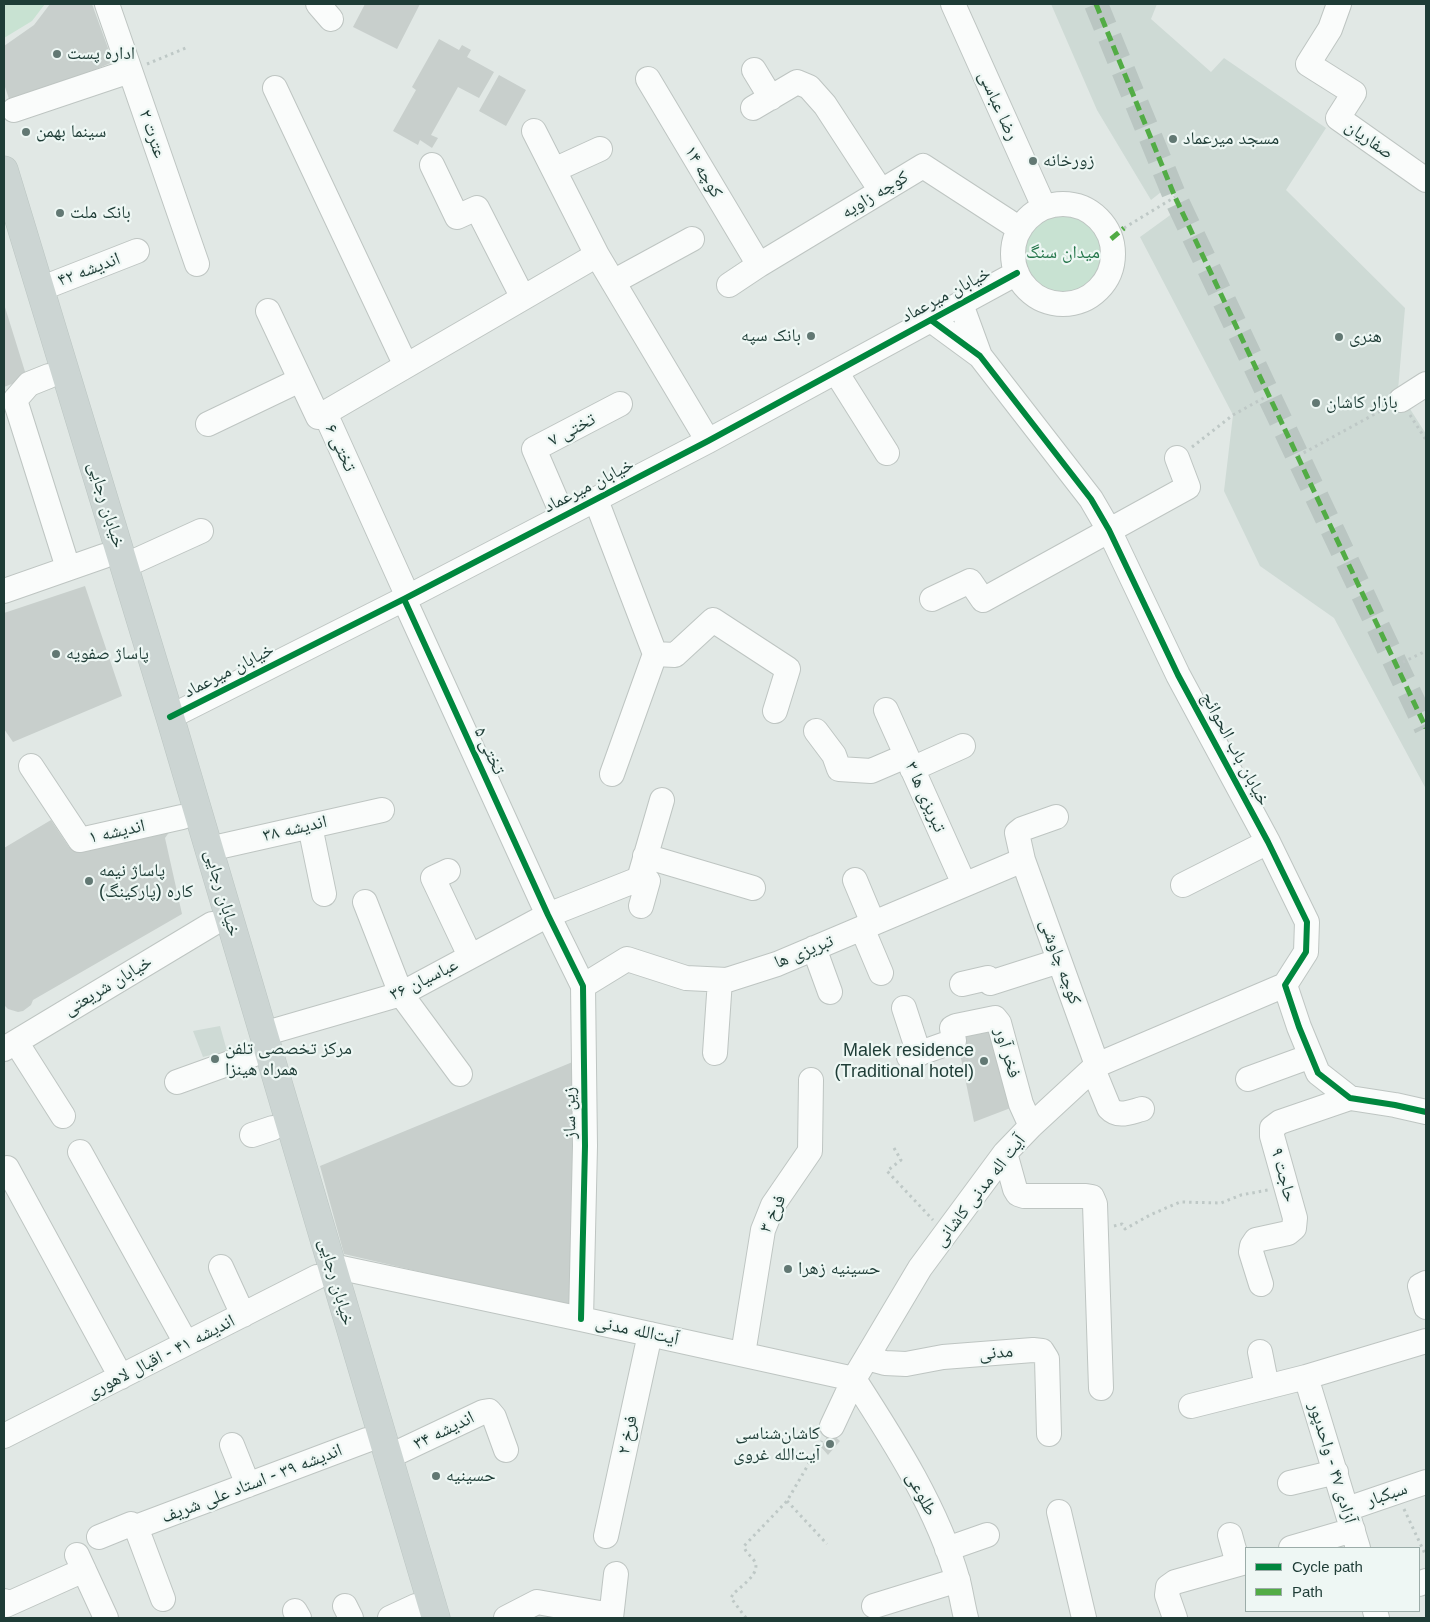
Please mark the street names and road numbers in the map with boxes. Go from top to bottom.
street label: رضا عباسی [973,68,1023,144]
street label: عترت ۲ [134,107,170,161]
street label: صفاریان [1341,116,1397,164]
street label: کوچه ۱۴ [679,142,727,202]
street label: کوچه زاویه [838,167,912,223]
street label: اندیشه ۴۲ [55,248,123,292]
street label: خیابان میرعماد [898,262,994,328]
street label: تختی ۷ [545,409,599,451]
street label: تختی ۶ [320,421,360,475]
street label: خیابان میرعماد [540,454,638,518]
street label: خیابان رجایی [83,459,129,551]
street label: خیابان میرعماد [180,639,278,703]
street label: خیابان باب الحوائج [1196,688,1274,810]
street label: تختی ۵ [469,724,509,778]
street label: تبریزی ها ۳ [900,758,950,836]
street label: اندیشه ۳۸ [261,811,329,847]
street label: اندیشه ۱ [87,815,147,849]
street label: خیابان رجایی [199,847,245,939]
street label: کوچه چاوشی [1035,916,1085,1008]
street label: تبریزی ها [771,930,837,974]
street label: خیابان شریعتی [60,951,156,1021]
street label: عباسیان ۳۶ [386,954,462,1006]
street label: فخر آور [989,1025,1025,1081]
street label: زین ساز [559,1087,581,1139]
street label: آیت اله مدنی کاشانی [930,1131,1030,1251]
street label: حاجت ۹ [1265,1146,1301,1204]
street label: فرخ ۳ [755,1192,791,1236]
street label: خیابان رجایی [313,1236,359,1328]
street label: اندیشه ۴۱ - اقبال لاهوری [83,1310,239,1404]
street label: آیت‌الله مدنی [593,1312,681,1350]
street label: مدنی [978,1341,1014,1365]
street label: آزادی ۴۷ - واحدپور [1303,1400,1361,1526]
street label: اندیشه ۳۴ [410,1407,478,1455]
street label: فرخ ۲ [613,1414,643,1456]
street label: اندیشه ۳۹ - استاد علی شریف [159,1440,345,1528]
street label: طلوعی [901,1469,941,1519]
street label: سبکبار [1364,1478,1410,1512]

